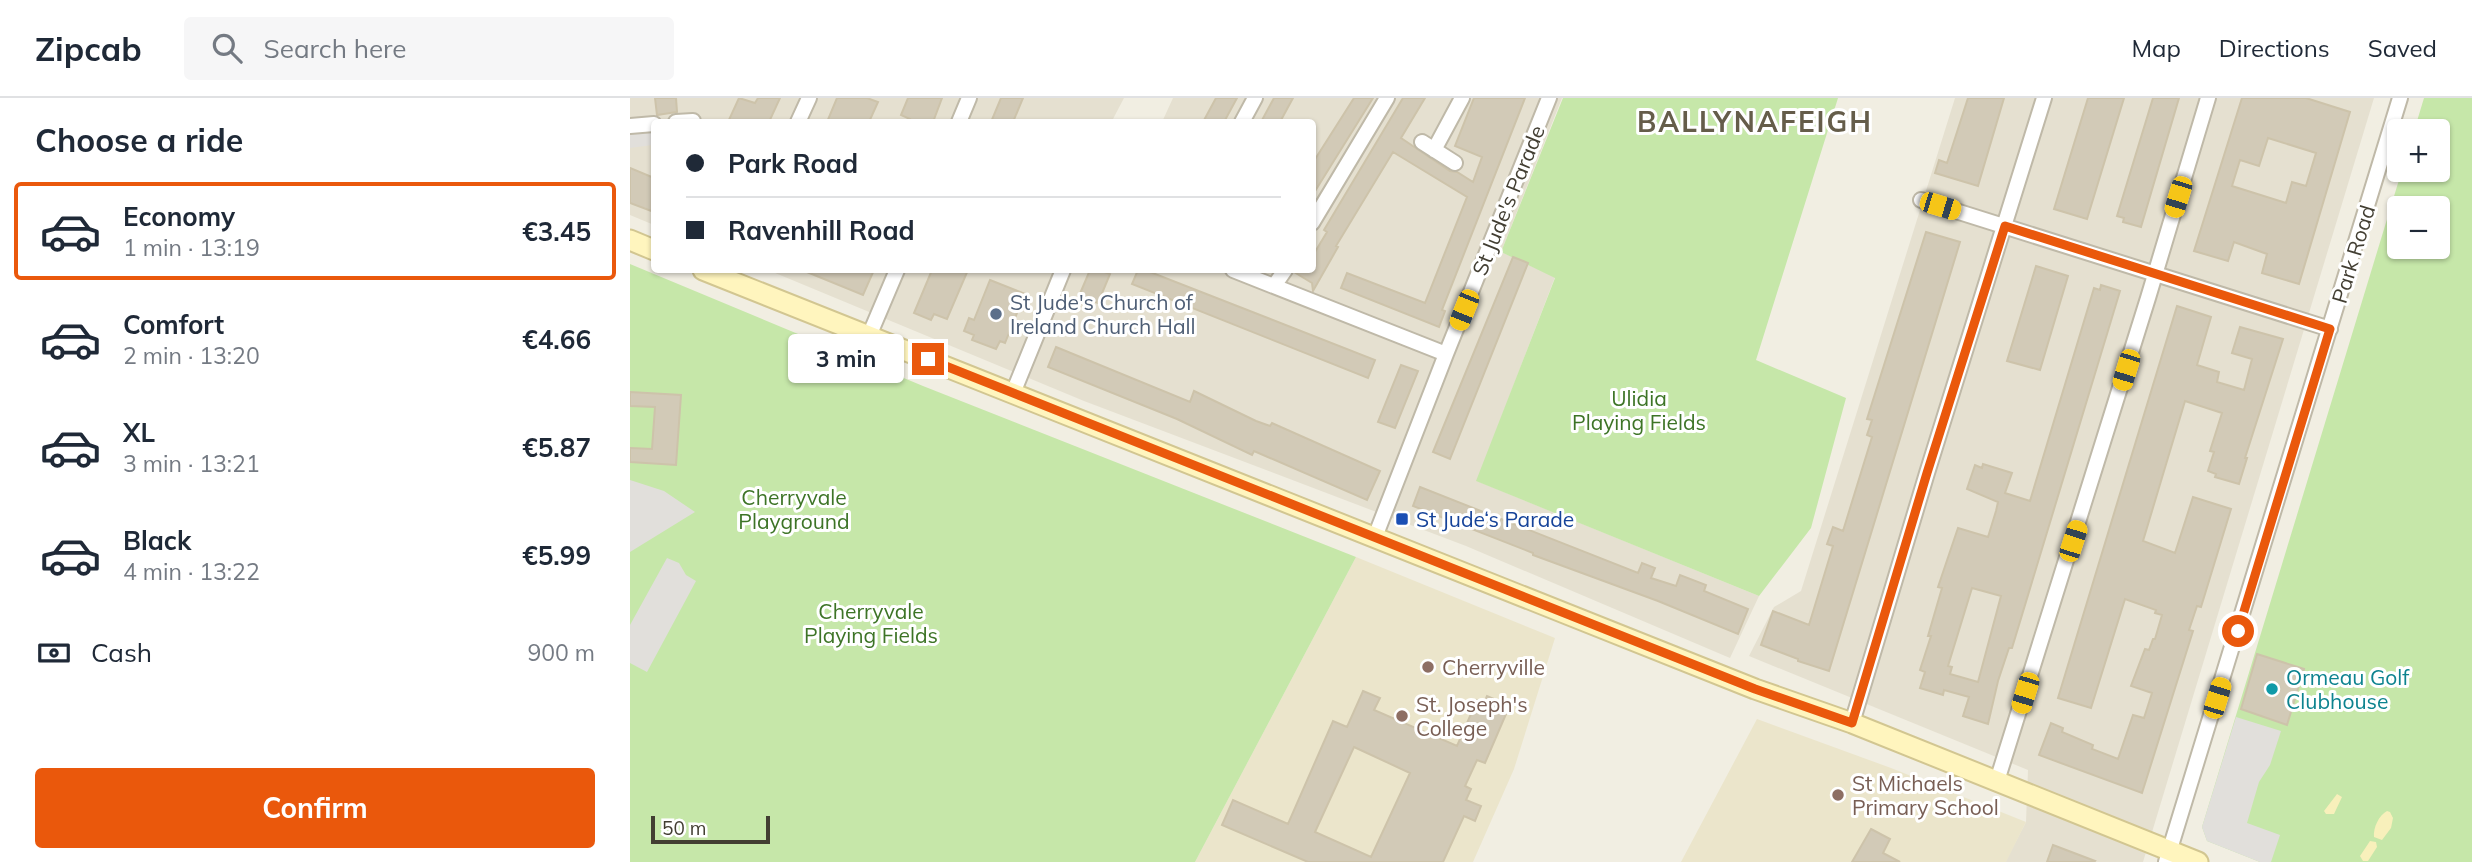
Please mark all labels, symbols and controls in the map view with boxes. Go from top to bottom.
search box [184,17,674,80]
text: Zipcab [35,28,142,69]
icon: search [208,29,246,67]
text: Search here [264,32,407,65]
text: Map [2131,33,2181,63]
text: Directions [2219,33,2330,63]
text: Saved [2368,33,2437,63]
district label: BALLYNAFEIGH [1637,104,1873,139]
map controls [2387,119,2450,259]
button: + [2387,119,2450,182]
text: Choose a ride [35,120,243,160]
street label: St Jude's Parade [1466,121,1550,279]
text: Park Road [728,147,858,180]
car [2162,174,2195,220]
car [1917,190,1964,222]
button: − [2387,196,2450,259]
icon: car [39,200,102,263]
text: Economy [123,200,235,233]
street label: Park Road [2326,202,2380,306]
text: Ravenhill Road [728,214,915,247]
text: €3.45 [522,215,591,248]
text: 1 min · 13:19 [123,233,260,262]
car [1447,287,1482,333]
place label: St Jude's Church of Ireland Church Hall [1010,289,1195,339]
marker: St Jude's Church of Ireland Church Hall [988,306,1004,322]
icon: car [39,308,102,371]
text: Comfort [123,308,224,341]
text: €4.66 [522,323,591,356]
callout: 3 min [788,334,904,384]
text: 2 min · 13:20 [123,341,260,370]
route end [912,343,944,375]
text: 3 min [816,344,876,373]
car [2110,347,2143,393]
park label: Ulidia Playing Fields [1572,385,1706,435]
icon: car [39,416,102,479]
text: XL [123,416,155,449]
text: €5.87 [522,431,591,464]
text: 3 min · 13:21 [123,449,260,478]
park label: Cherryvale Playground [738,484,850,534]
place label: St Jude‘s Parade [1416,506,1574,532]
marker: St Jude‘s Parade [1394,511,1410,527]
car [2057,518,2090,564]
icon: car [39,524,102,587]
text: Black [123,524,191,557]
text: €5.99 [522,539,591,572]
text: 4 min · 13:22 [123,557,260,586]
park label: Cherryvale Playing Fields [804,598,938,648]
route start [2222,615,2254,647]
icon: cash [35,634,73,672]
text: Cash [91,636,152,669]
text: 900 m [527,638,595,667]
place label: Cherryville [1442,654,1545,680]
marker: Cherryville [1420,659,1436,675]
place label: Ormeau Golf Clubhouse [2286,664,2410,714]
car [2009,670,2042,716]
car [2201,675,2234,721]
marker: Ormeau Golf Clubhouse [2264,681,2280,697]
place label: St. Joseph's College [1416,691,1528,741]
marker: St. Joseph's College [1394,708,1410,724]
button: Confirm [35,768,595,848]
place label: St Michaels Primary School [1852,770,1999,820]
marker: St Michaels Primary School [1830,787,1846,803]
scale bar [651,813,770,845]
text: 50 m [662,816,706,840]

